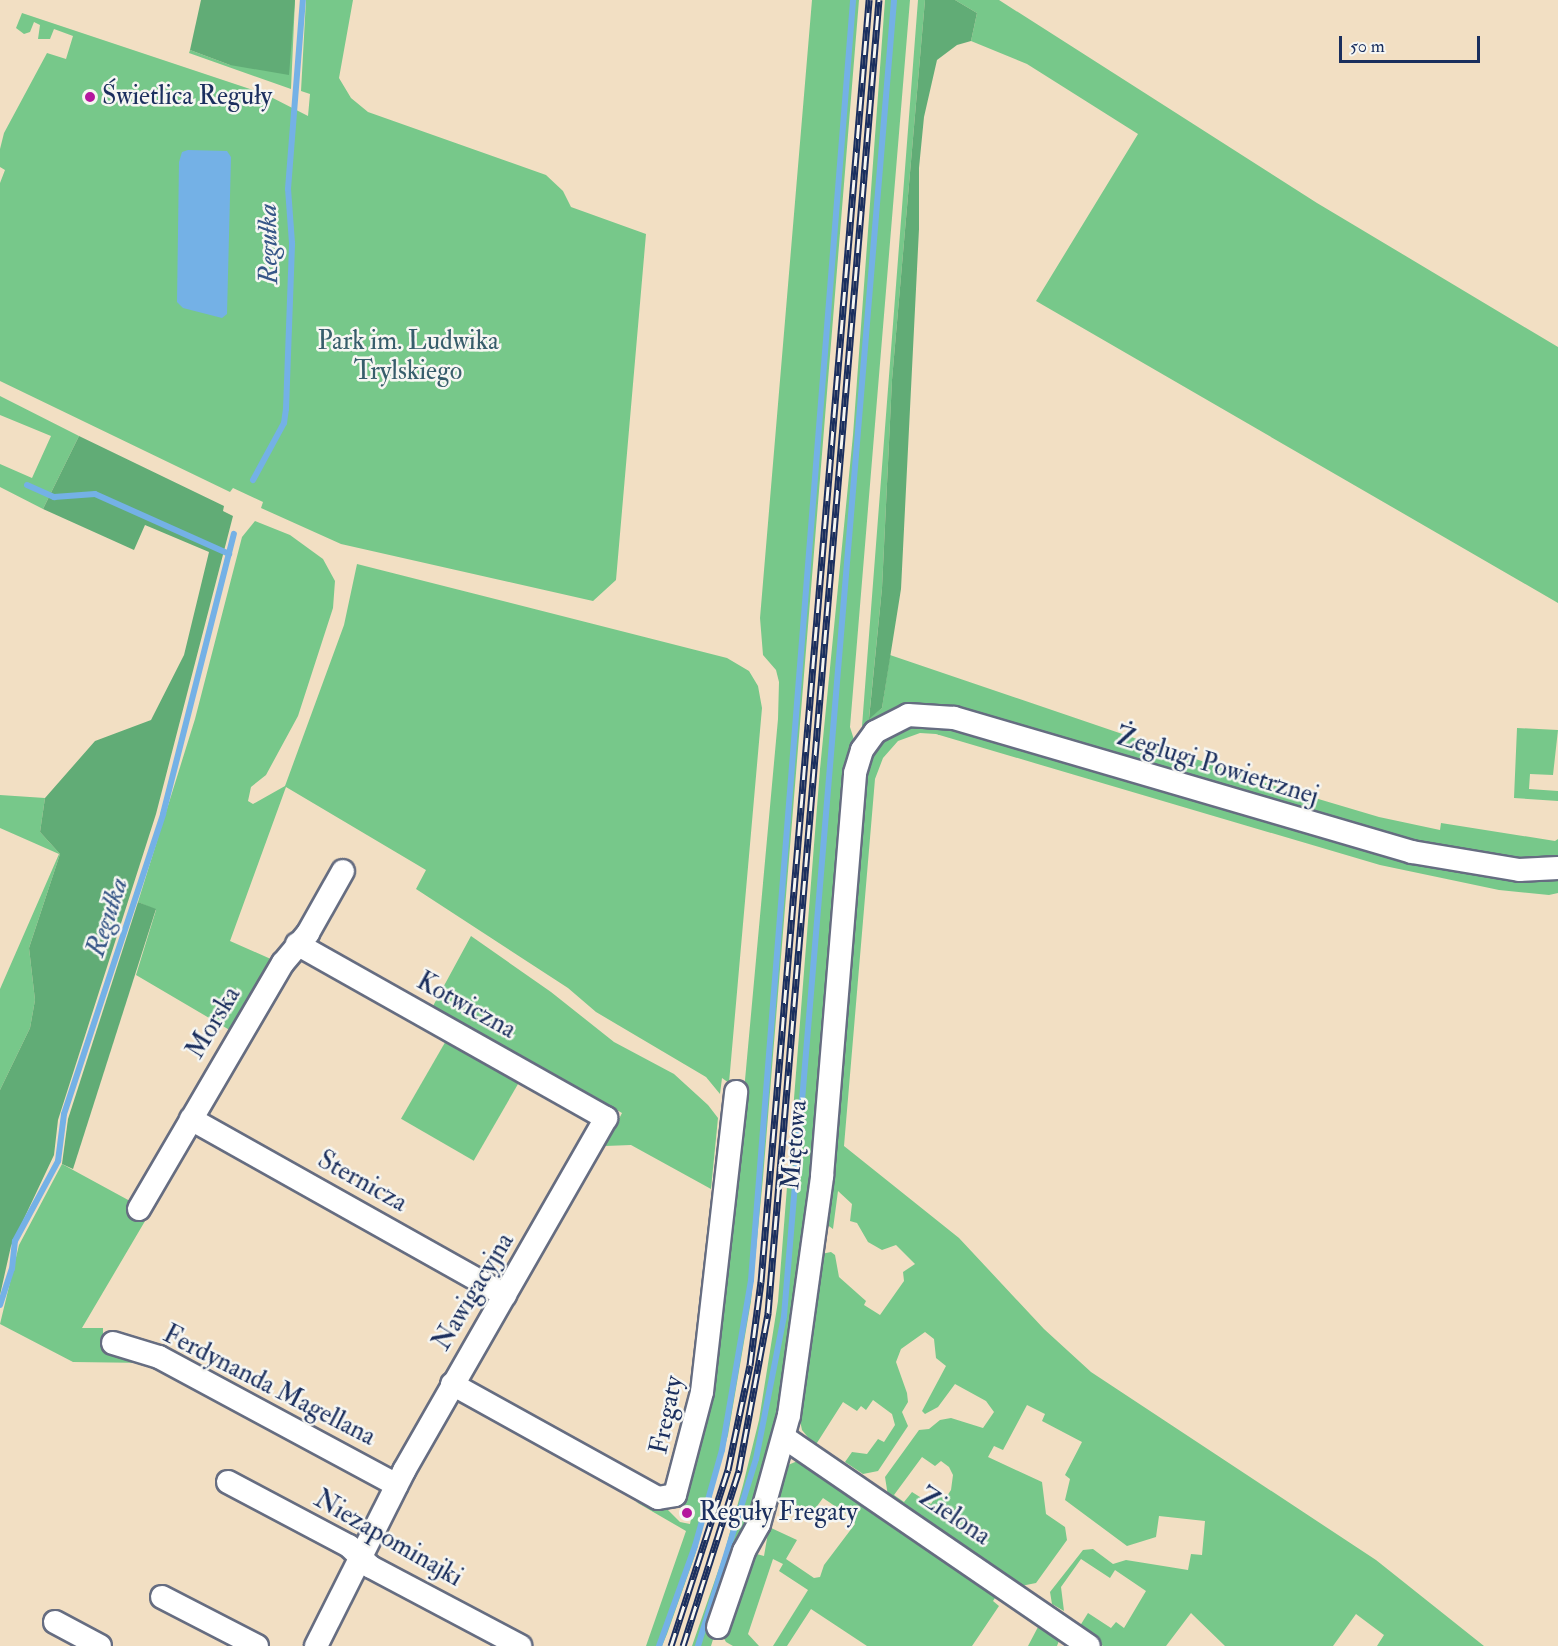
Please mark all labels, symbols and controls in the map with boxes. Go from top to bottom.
scale bar [1342,24,1483,62]
text: 50 m [1350,35,1385,58]
place label: Świetlica Reguły [102,81,272,113]
marker: Świetlica Reguły [83,90,97,104]
water label: Regułka [251,203,285,285]
park label: Park im. Ludwika Trylskiego [317,326,499,388]
street label: Żeglugi Powietrznej [1112,721,1322,813]
water label: Regułka [79,873,135,961]
street label: Kotwiczna [411,966,521,1046]
street label: Morska [180,981,248,1065]
street label: Miętowa [776,1099,814,1191]
street label: Sternicza [312,1145,412,1219]
street label: Nawigacyjna [427,1228,521,1356]
street label: Ferdynanda Magellana [158,1319,380,1453]
street label: Fregaty [643,1373,691,1457]
street label: Zielona [912,1482,996,1552]
street label: Niezapominajki [308,1484,468,1594]
place label: Reguły Fregaty [699,1497,858,1529]
marker: Reguły Fregaty [680,1506,694,1520]

